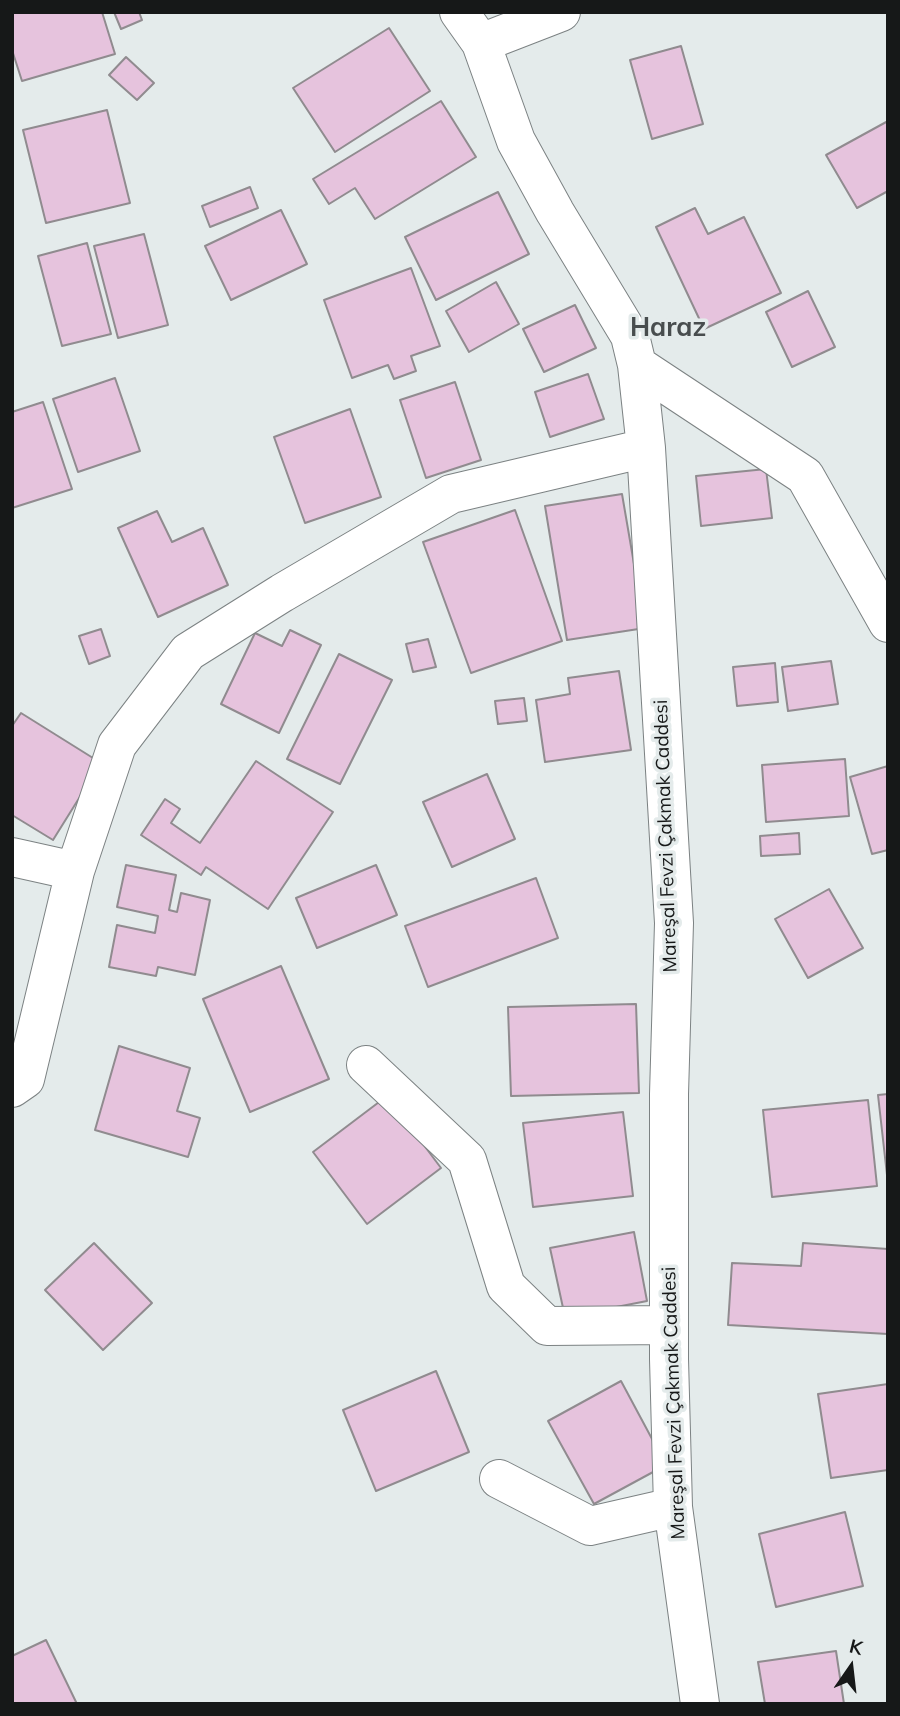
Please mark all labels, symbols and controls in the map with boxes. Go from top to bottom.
district label: Haraz [630,312,706,344]
street label: Mareşal Fevzi Çakmak Caddesi [650,699,682,973]
street label: Mareşal Fevzi Çakmak Caddesi [658,1266,690,1540]
north arrow [816,1632,886,1702]
text: K [847,1633,865,1660]

